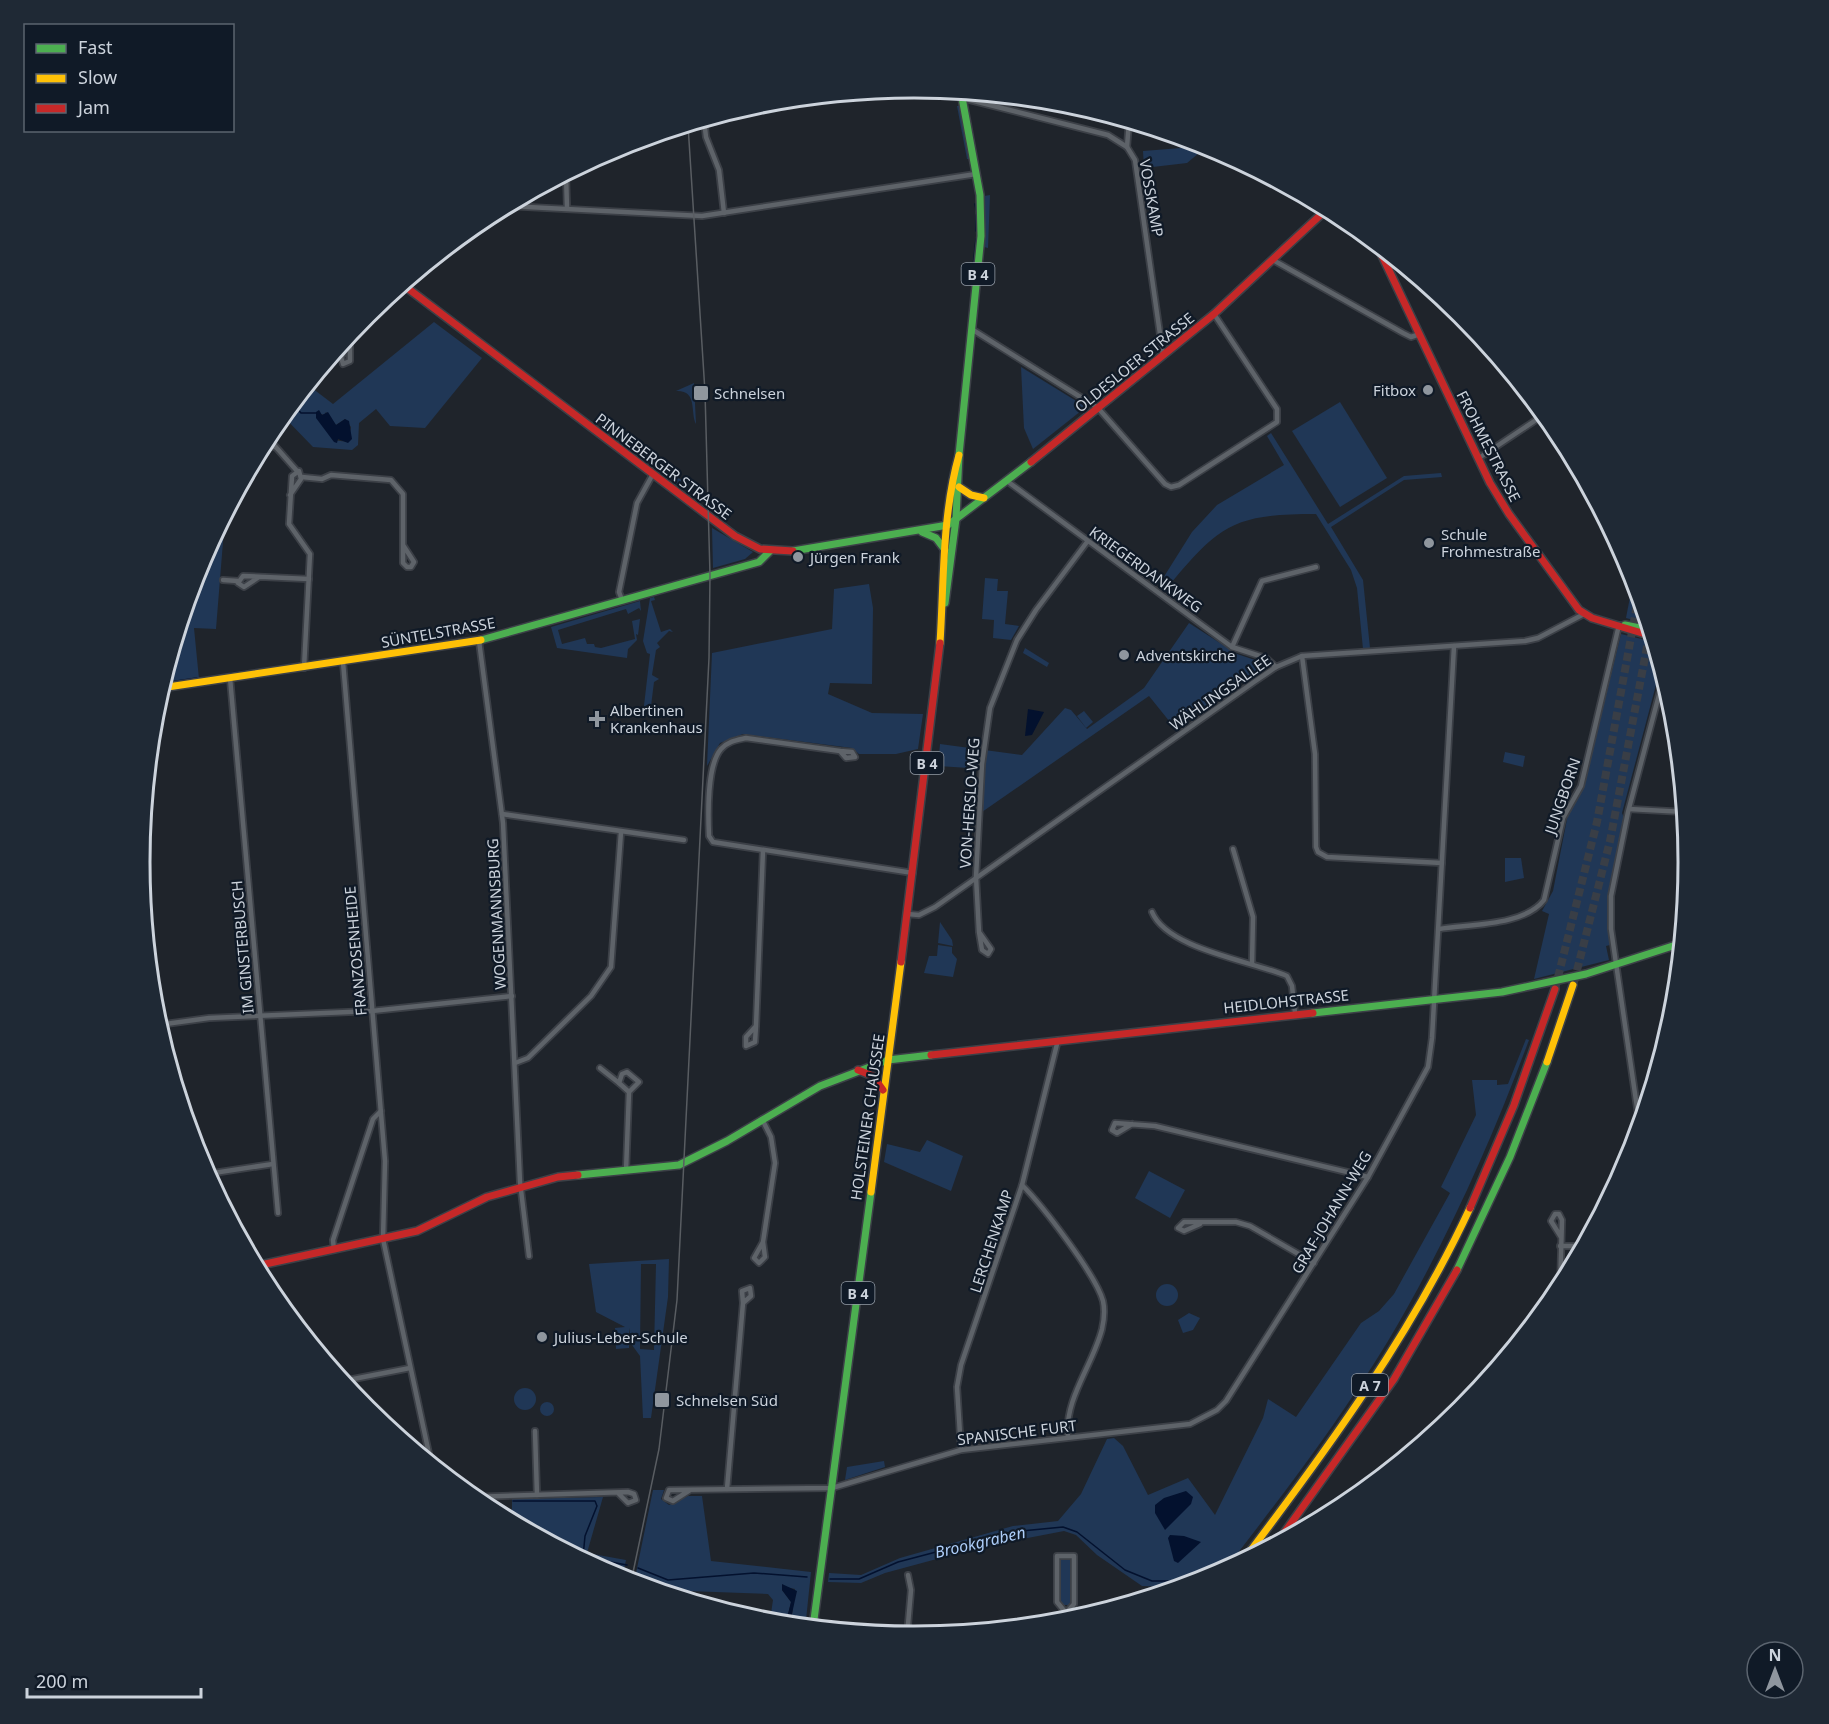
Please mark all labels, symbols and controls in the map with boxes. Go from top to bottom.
legend [24,24,234,132]
text: Fast [78,35,113,59]
text: Slow [78,65,117,89]
text: Jam [76,95,110,119]
street label: VOSSKAMP [1135,158,1169,238]
road number: B 4 [962,263,994,285]
street label: OLDESLOER STRASSE [1070,308,1198,416]
place label: Fitbox [1373,380,1416,400]
place label: Schnelsen [714,383,785,403]
marker: Fitbox [1421,383,1435,397]
marker: Schnelsen [692,384,710,402]
street label: FROHMESTRASSE [1452,387,1526,505]
street label: PINNEBERGER STRASSE [592,408,736,524]
street label: KRIEGERDANKWEG [1086,521,1206,617]
place label: Schule Frohmestraße [1441,524,1540,561]
marker: Schule Frohmestraße [1422,536,1436,550]
place label: Jürgen Frank [808,547,900,567]
marker: Jürgen Frank [791,550,805,564]
street label: SÜNTELSTRASSE [379,612,497,652]
place label: Adventskirche [1136,645,1235,665]
marker: Adventskirche [1117,648,1131,662]
street label: WÄHLINGSALLEE [1165,650,1275,734]
place label: Albertinen Krankenhaus [610,700,703,737]
marker: Albertinen Krankenhaus [588,710,606,728]
street label: VON-HERSLO-WEG [954,737,984,869]
road number: B 4 [910,752,944,774]
street label: JUNGBORN [1539,755,1584,839]
street label: WOGENMANNSBURG [482,838,510,990]
street label: IM GINSTERBUSCH [226,879,258,1015]
street label: FRANZOSENHEIDE [339,885,371,1017]
street label: HEIDLOHSTRASSE [1222,984,1350,1018]
street label: HOLSTEINER CHAUSSEE [845,1032,889,1202]
street label: GRAF-JOHANN-WEG [1286,1147,1376,1277]
street label: LERCHENKAMP [965,1187,1017,1295]
road number: B 4 [842,1282,874,1304]
place label: Julius-Leber-Schule [552,1327,688,1347]
marker: Julius-Leber-Schule [535,1330,549,1344]
road number: A 7 [1352,1374,1388,1396]
place label: Schnelsen Süd [676,1390,778,1410]
marker: Schnelsen Süd [653,1391,671,1409]
street label: SPANISCHE FURT [956,1415,1078,1449]
water label: Brookgraben [932,1521,1028,1563]
north arrow [1745,1640,1805,1700]
text: N [1768,1644,1782,1666]
scale bar [27,1661,201,1699]
text: 200 m [36,1669,88,1693]

